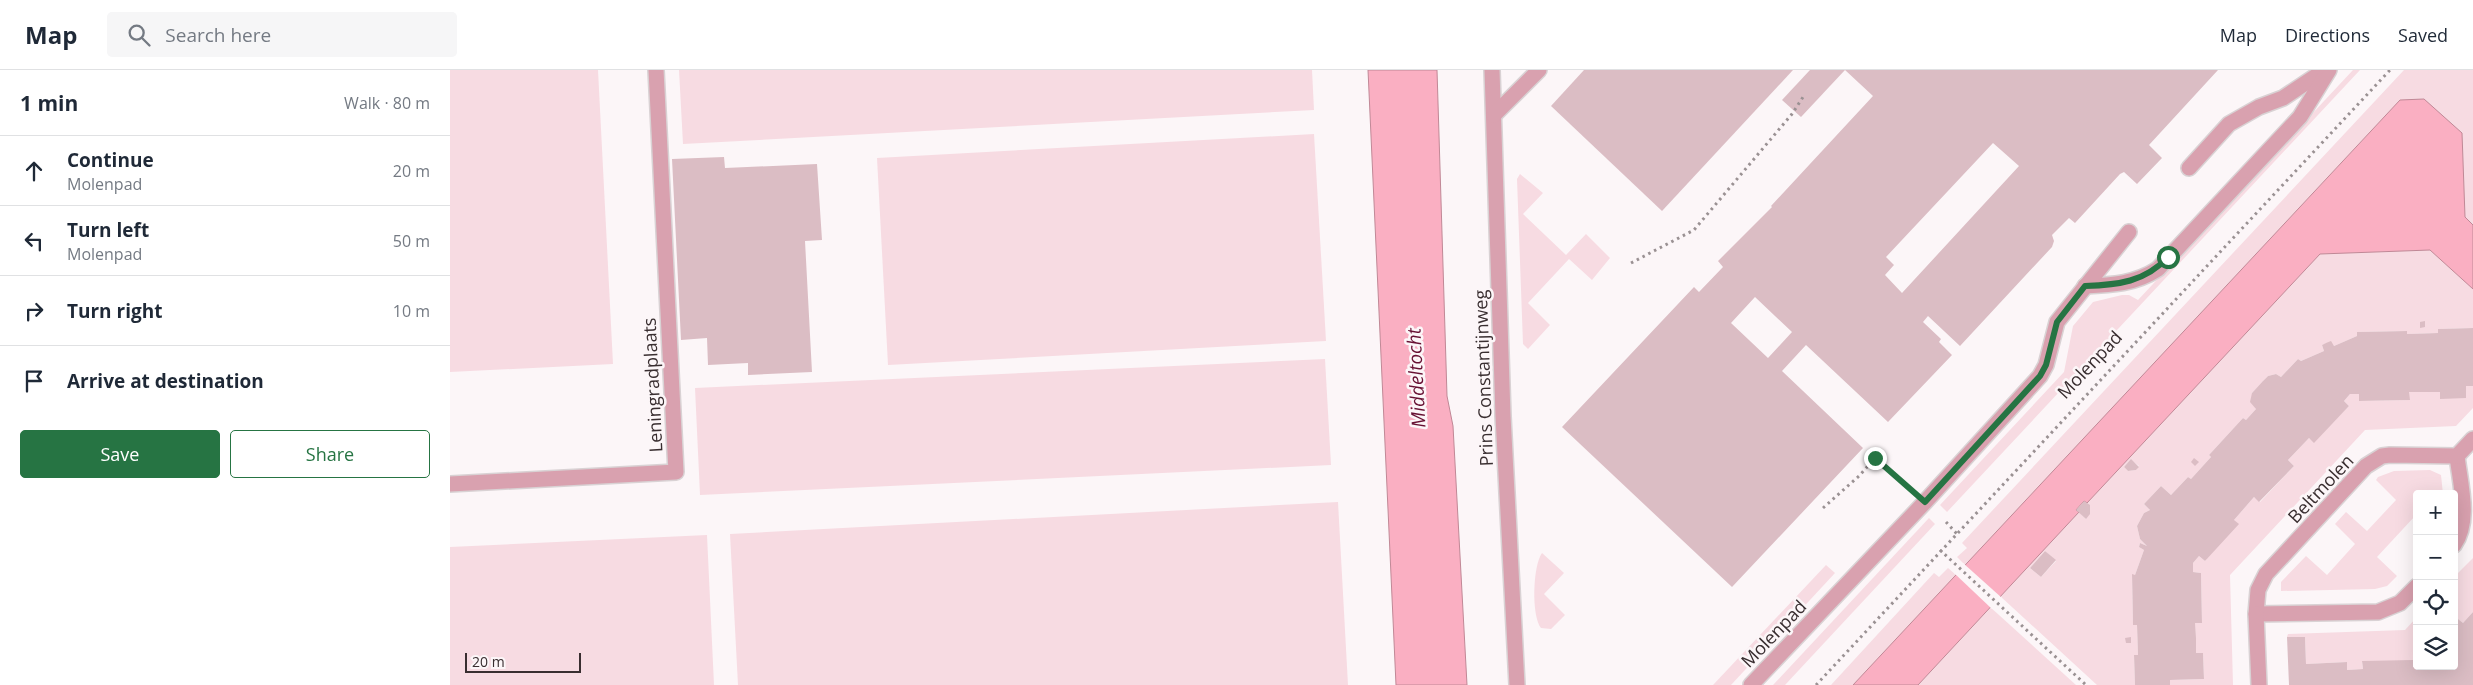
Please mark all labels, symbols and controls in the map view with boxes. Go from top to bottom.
search box [107,12,457,57]
text: Map [25,18,77,51]
icon: search [125,21,153,49]
text: Search here [165,22,271,48]
text: Map [2220,23,2257,47]
text: Directions [2285,23,2370,47]
text: Saved [2398,23,2448,47]
text: 1 min [20,89,78,117]
text: Walk · 80 m [344,92,430,114]
text: Continue [67,147,154,173]
icon: ahead [20,157,48,185]
text: 20 m [393,160,430,182]
text: Molenpad [67,173,142,195]
text: Turn left [67,217,149,243]
icon: left [20,227,48,255]
text: 50 m [393,230,430,252]
text: Molenpad [67,243,142,265]
route start [2157,246,2180,269]
street label: Prins Constantijnweg [1468,289,1498,467]
icon: right [20,297,48,325]
text: Turn right [67,298,162,324]
text: 10 m [393,300,430,322]
street label: Leningradplaats [636,317,668,453]
street label: Molenpad [2052,325,2127,403]
water label: Middeltocht [1400,327,1432,428]
icon: arrive [20,367,48,395]
text: Arrive at destination [67,368,264,394]
button: Save [20,430,220,478]
button: Share [230,430,430,478]
route end [1864,447,1887,470]
street label: Beltmolen [2282,449,2358,528]
map controls [2413,490,2458,670]
button: + [2413,490,2458,535]
button: − [2413,535,2458,580]
button: locate [2413,580,2458,625]
street label: Molenpad [1735,594,1811,672]
button: layers [2413,625,2458,670]
scale bar [465,650,581,673]
text: 20 m [472,652,505,671]

